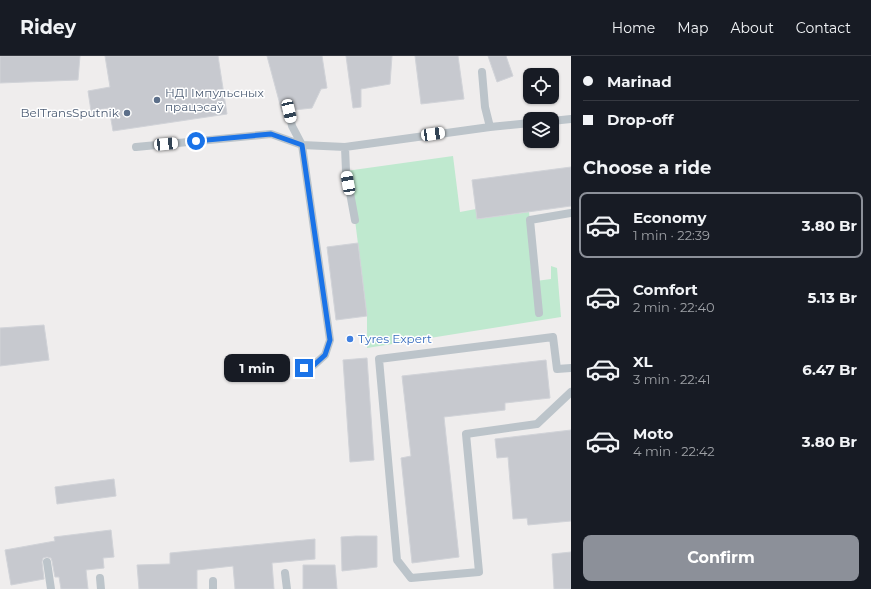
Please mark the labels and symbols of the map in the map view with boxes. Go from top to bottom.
place label: НДІ Імпульсных працэсаў [165,85,264,114]
marker: НДІ Імпульсных працэсаў [152,95,162,105]
car [280,98,298,124]
place label: BelTransSputnik [20,105,120,120]
marker: BelTransSputnik [122,108,132,118]
car [420,126,446,142]
route start [187,132,205,150]
car [154,137,178,151]
car [340,170,356,196]
place label: Tyres Expert [358,331,432,346]
marker: Tyres Expert [345,334,355,344]
callout: 1 min [224,354,290,382]
route end [295,359,313,377]

